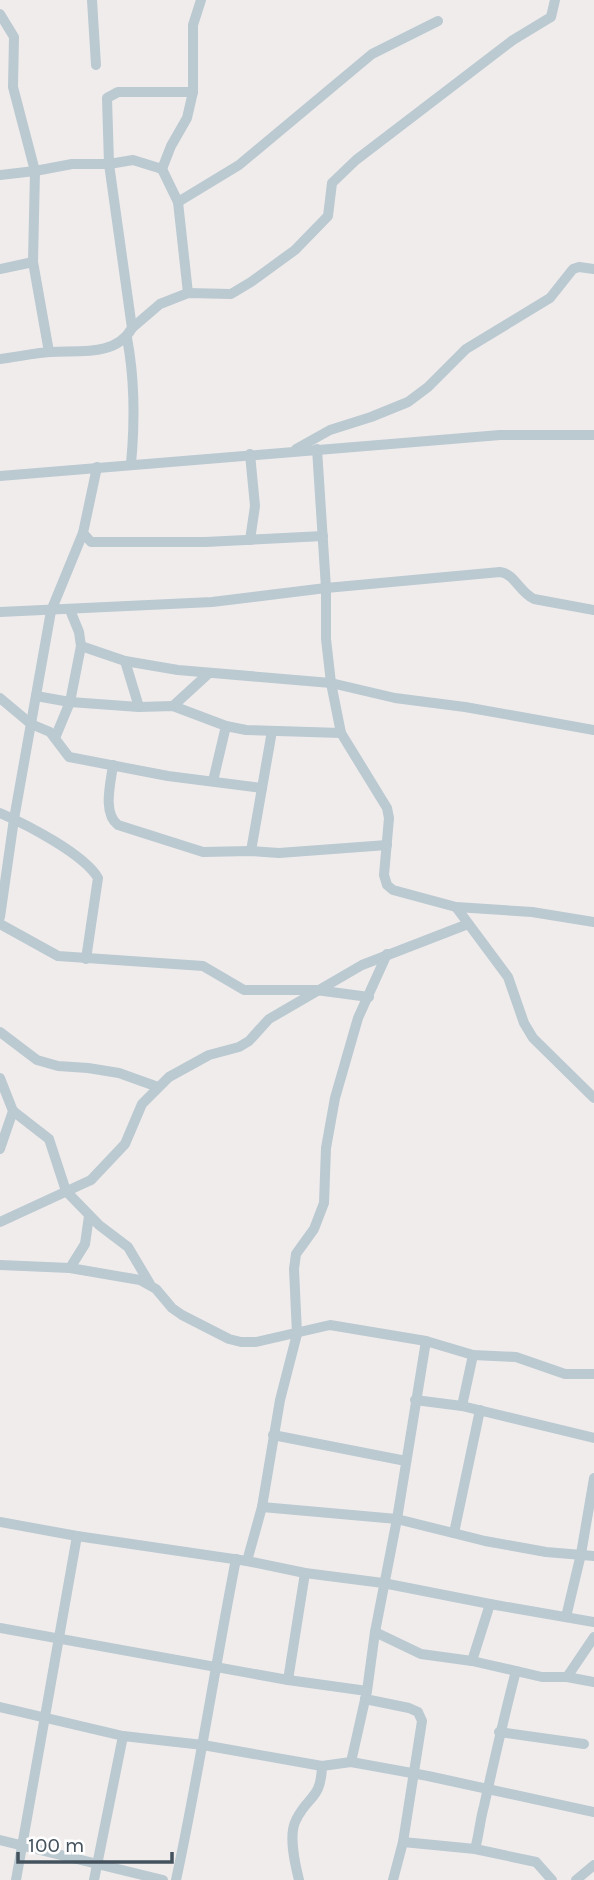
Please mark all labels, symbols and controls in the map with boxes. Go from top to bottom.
scale bar [18,1820,172,1864]
text: 100 m [28,1833,85,1857]

